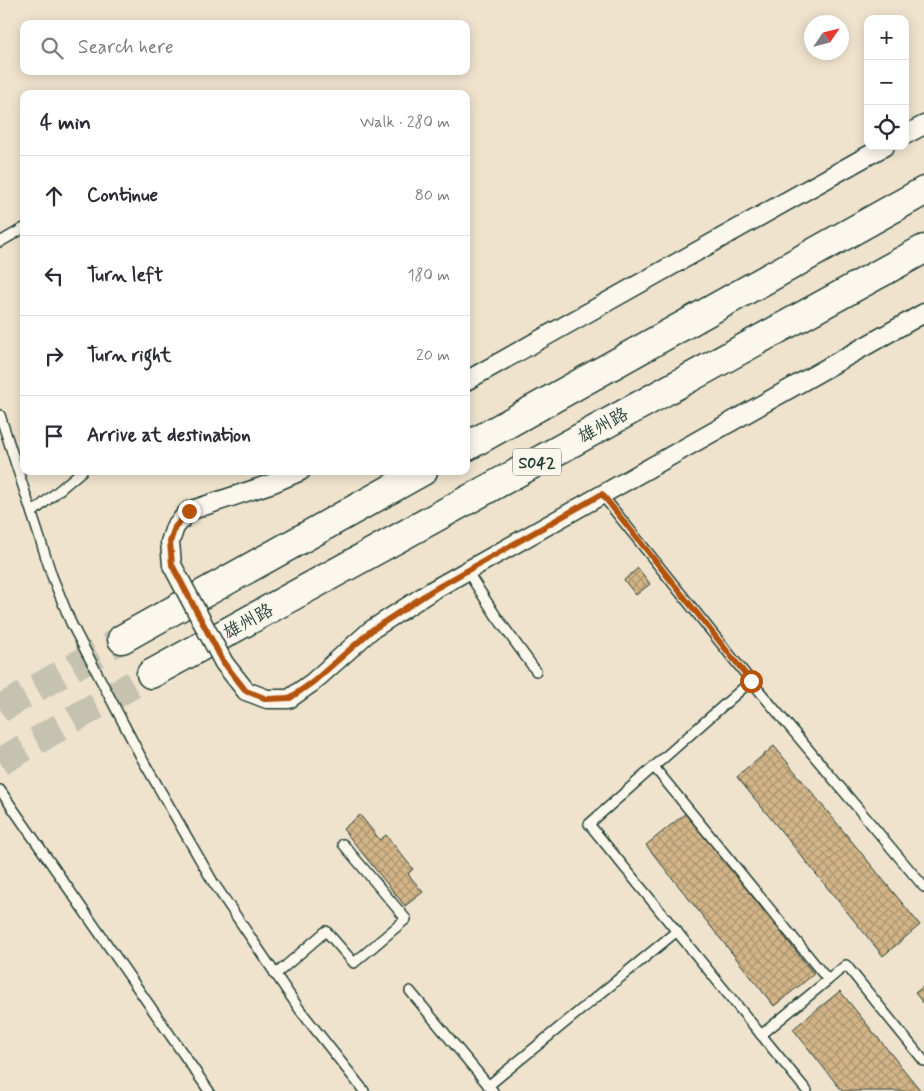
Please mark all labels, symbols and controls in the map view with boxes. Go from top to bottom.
north arrow [804,15,849,60]
map controls [864,15,909,150]
button: + [864,15,909,60]
search box [20,20,470,75]
icon: search [38,34,66,62]
text: Search here [78,35,174,60]
button: − [864,60,909,105]
button: locate [864,105,909,150]
text: 4 min [40,109,91,137]
text: Walk · 280 m [360,112,450,133]
icon: ahead [40,182,68,210]
text: Continue [87,183,158,208]
text: 80 m [415,185,450,206]
icon: left [40,262,68,290]
text: Turn left [87,263,163,288]
text: 180 m [407,265,450,286]
icon: right [40,342,68,370]
text: Turn right [87,343,171,368]
text: 20 m [416,345,450,366]
street label: 雄州路 [574,402,633,449]
icon: arrive [40,422,68,450]
text: Arrive at destination [87,423,251,448]
road number: S042 [513,448,561,476]
route end [178,500,201,523]
street label: 雄州路 [219,598,278,645]
route start [740,670,763,693]

